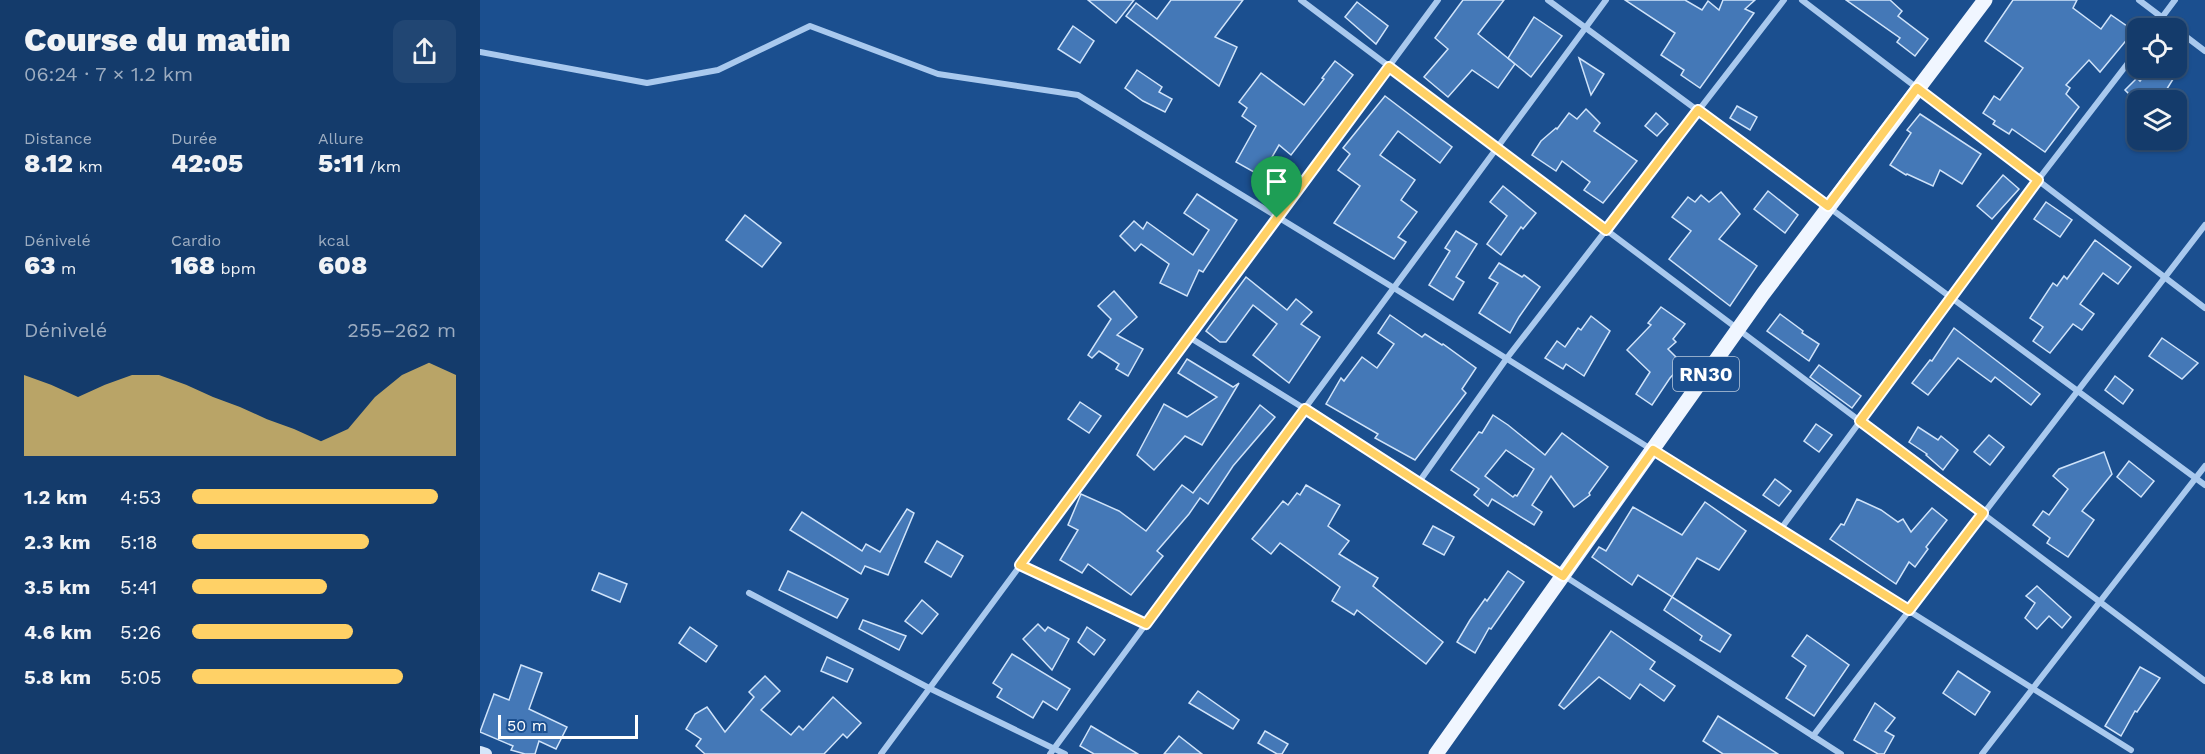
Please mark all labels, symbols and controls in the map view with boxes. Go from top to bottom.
map controls [2127,18,2187,150]
button: locate [2127,18,2187,78]
text: Course du matin [24,20,291,59]
button: share [393,20,456,83]
text: 06:24 · 7 × 1.2 km [24,62,193,86]
button: layers [2127,90,2187,150]
text: Distance [24,129,92,148]
text: Durée [171,129,217,148]
text: Allure [318,129,364,148]
text: 8.12 [24,148,73,178]
text: 42:05 [171,148,243,178]
text: 5:11 [318,148,364,178]
pin [1251,156,1302,218]
text: km [73,157,103,176]
text: /km [364,157,401,176]
icon: arrive [1260,165,1293,198]
text: Dénivelé [24,231,91,250]
text: Cardio [171,231,221,250]
text: kcal [318,231,350,250]
text: 63 [24,250,56,280]
text: 168 [171,250,215,280]
text: 608 [318,250,367,280]
text: m [56,259,76,278]
text: bpm [215,259,256,278]
text: Dénivelé [24,318,107,342]
text: 255–262 m [347,318,456,342]
road number: RN30 [1673,357,1739,391]
text: 1.2 km [24,485,87,509]
text: 4:53 [120,485,161,509]
text: 2.3 km [24,530,91,554]
text: 5:18 [120,530,158,554]
text: 3.5 km [24,575,90,599]
text: 5:41 [120,575,157,599]
text: 4.6 km [24,620,92,644]
text: 5:26 [120,620,161,644]
text: 5.8 km [24,665,91,689]
text: 5:05 [120,665,162,689]
scale bar [498,712,638,740]
text: 50 m [507,716,547,735]

